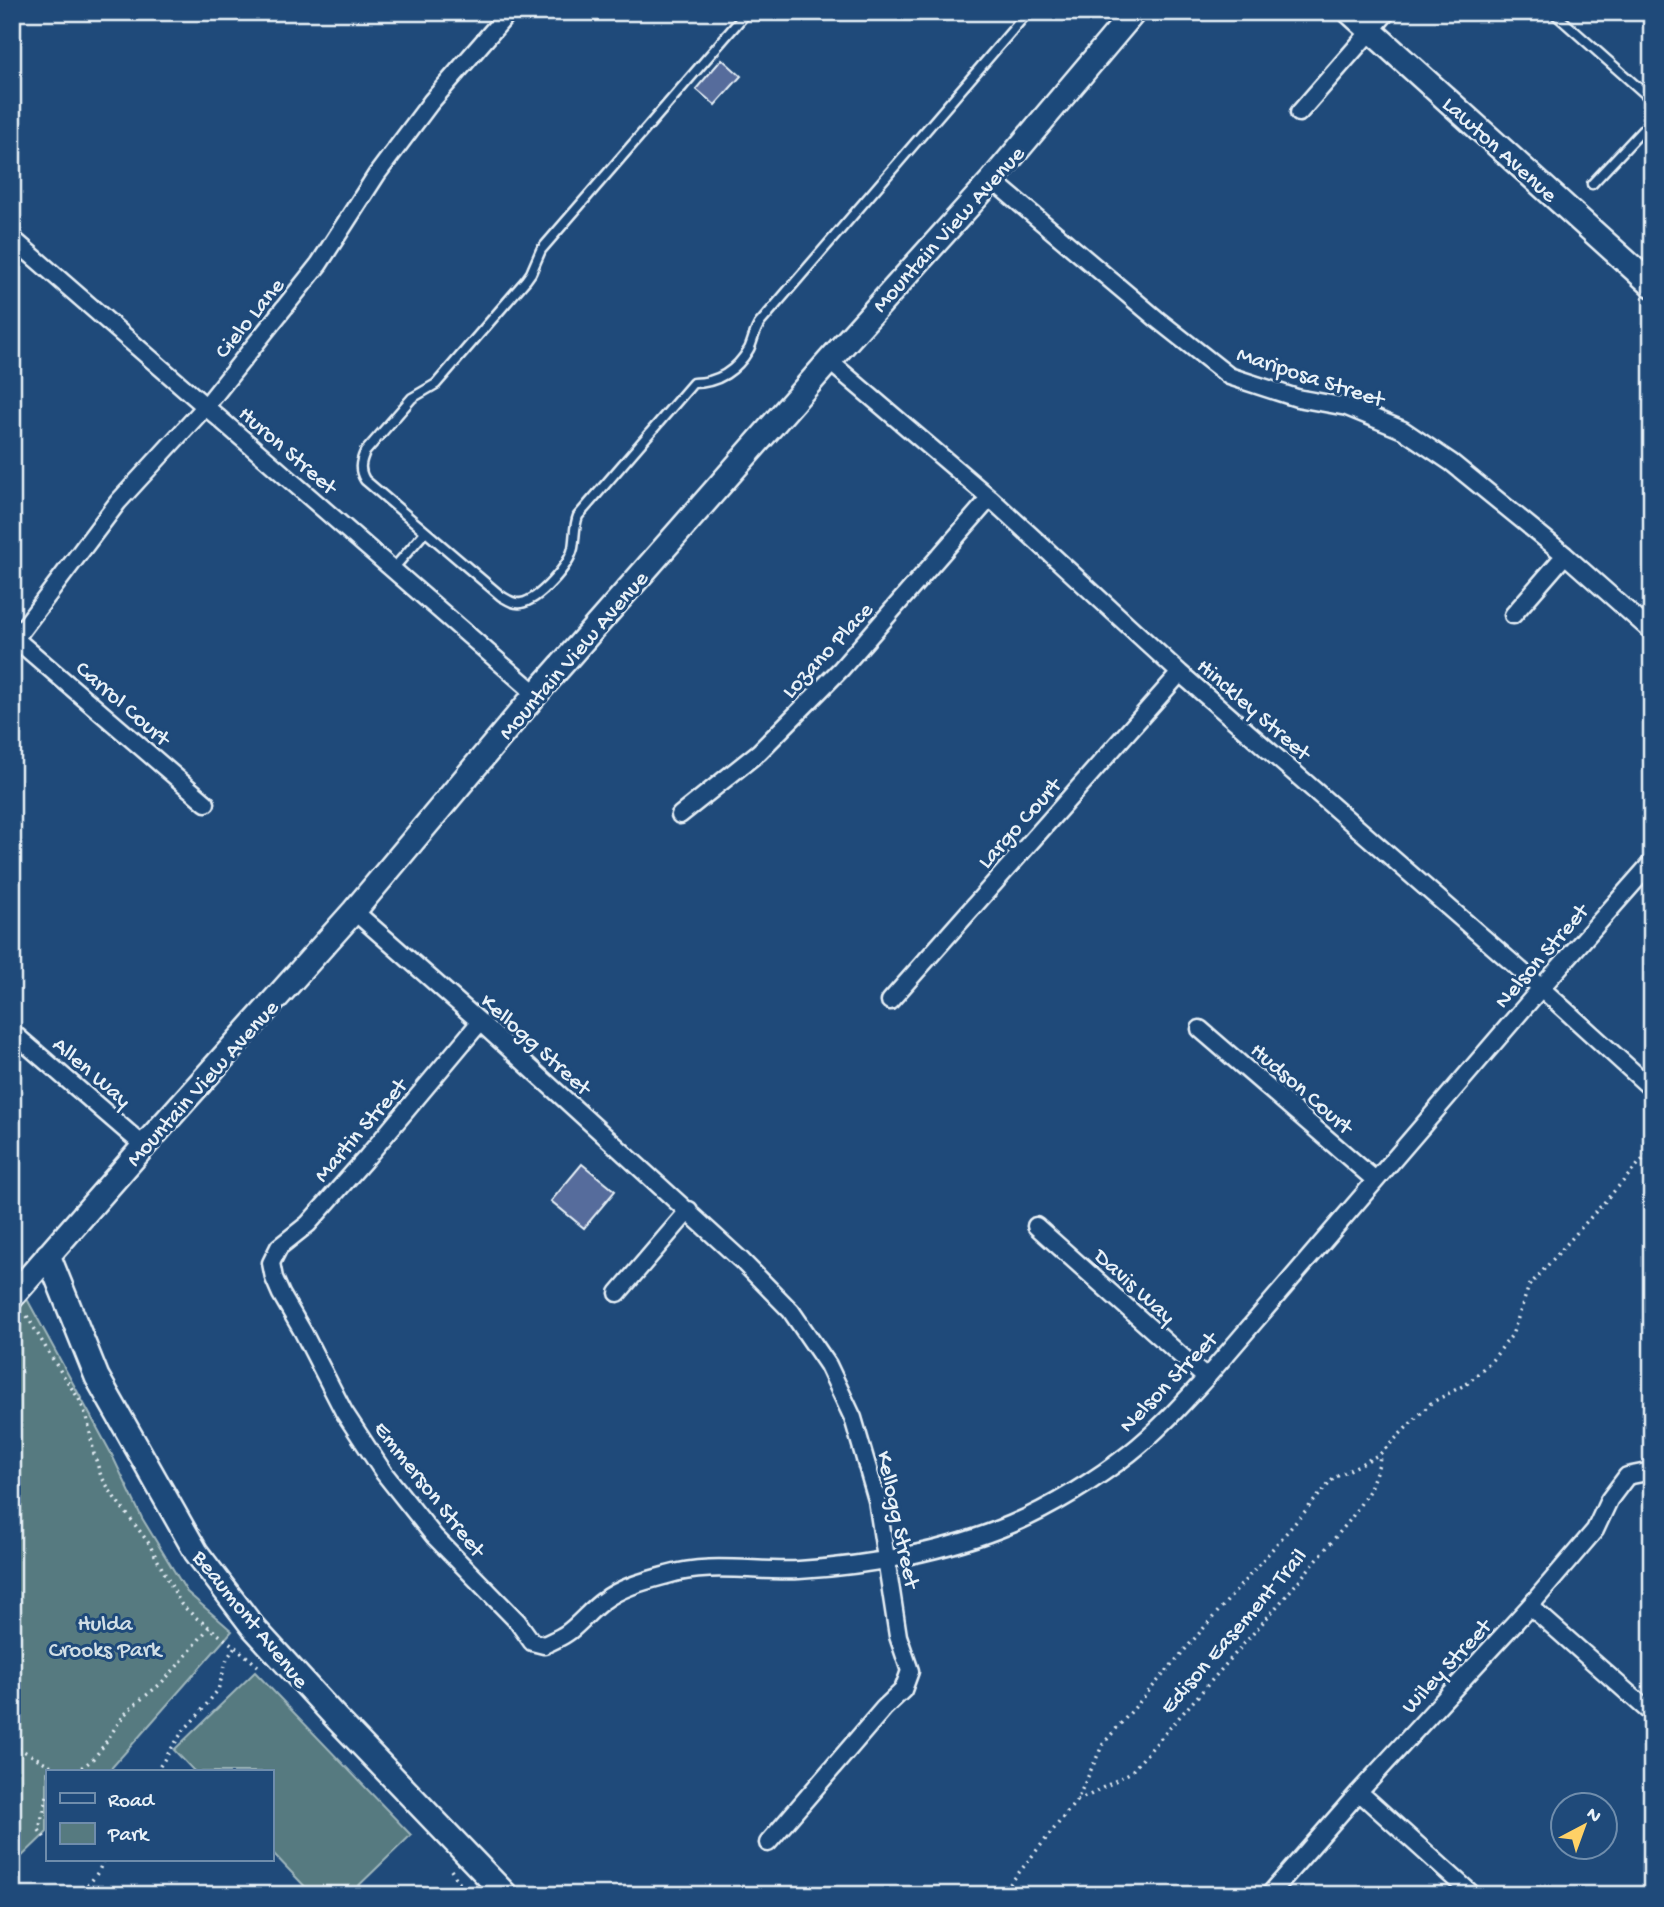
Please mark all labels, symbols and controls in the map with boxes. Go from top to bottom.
street label: Lawton Avenue [1435,92,1563,210]
street label: Mountain View Avenue [868,141,1032,319]
street label: Cielo Lane [210,273,292,365]
street label: Mariposa Street [1233,342,1388,415]
street label: Huron Street [232,402,343,503]
street label: Mountain View Avenue [494,565,656,746]
street label: Lozano Place [777,597,881,705]
street label: Hinckley Street [1190,654,1316,769]
street label: Carrol Court [69,656,176,754]
street label: Largo Court [973,772,1069,875]
street label: Nelson Street [1490,898,1597,1015]
street label: Kellogg Street [474,989,597,1103]
street label: Mountain View Avenue [122,995,286,1173]
street label: Allen Way [46,1032,136,1115]
street label: Hudson Court [1244,1038,1359,1143]
street label: Martin Street [309,1073,415,1189]
street label: Davis Way [1086,1243,1180,1331]
street label: Nelson Street [1115,1326,1226,1440]
street label: Emmerson Street [367,1417,491,1565]
street label: Kellogg Street [869,1449,925,1592]
street label: Edison Easement Trail [1155,1544,1314,1721]
street label: Beaumont Avenue [185,1545,314,1696]
park label: Hulda Crooks Park [49,1612,164,1665]
street label: Wiley Street [1397,1613,1499,1720]
legend [46,1770,273,1862]
text: Road [108,1790,156,1815]
north arrow [1548,1792,1618,1862]
text: N [1581,1803,1605,1829]
text: Park [107,1824,151,1849]

